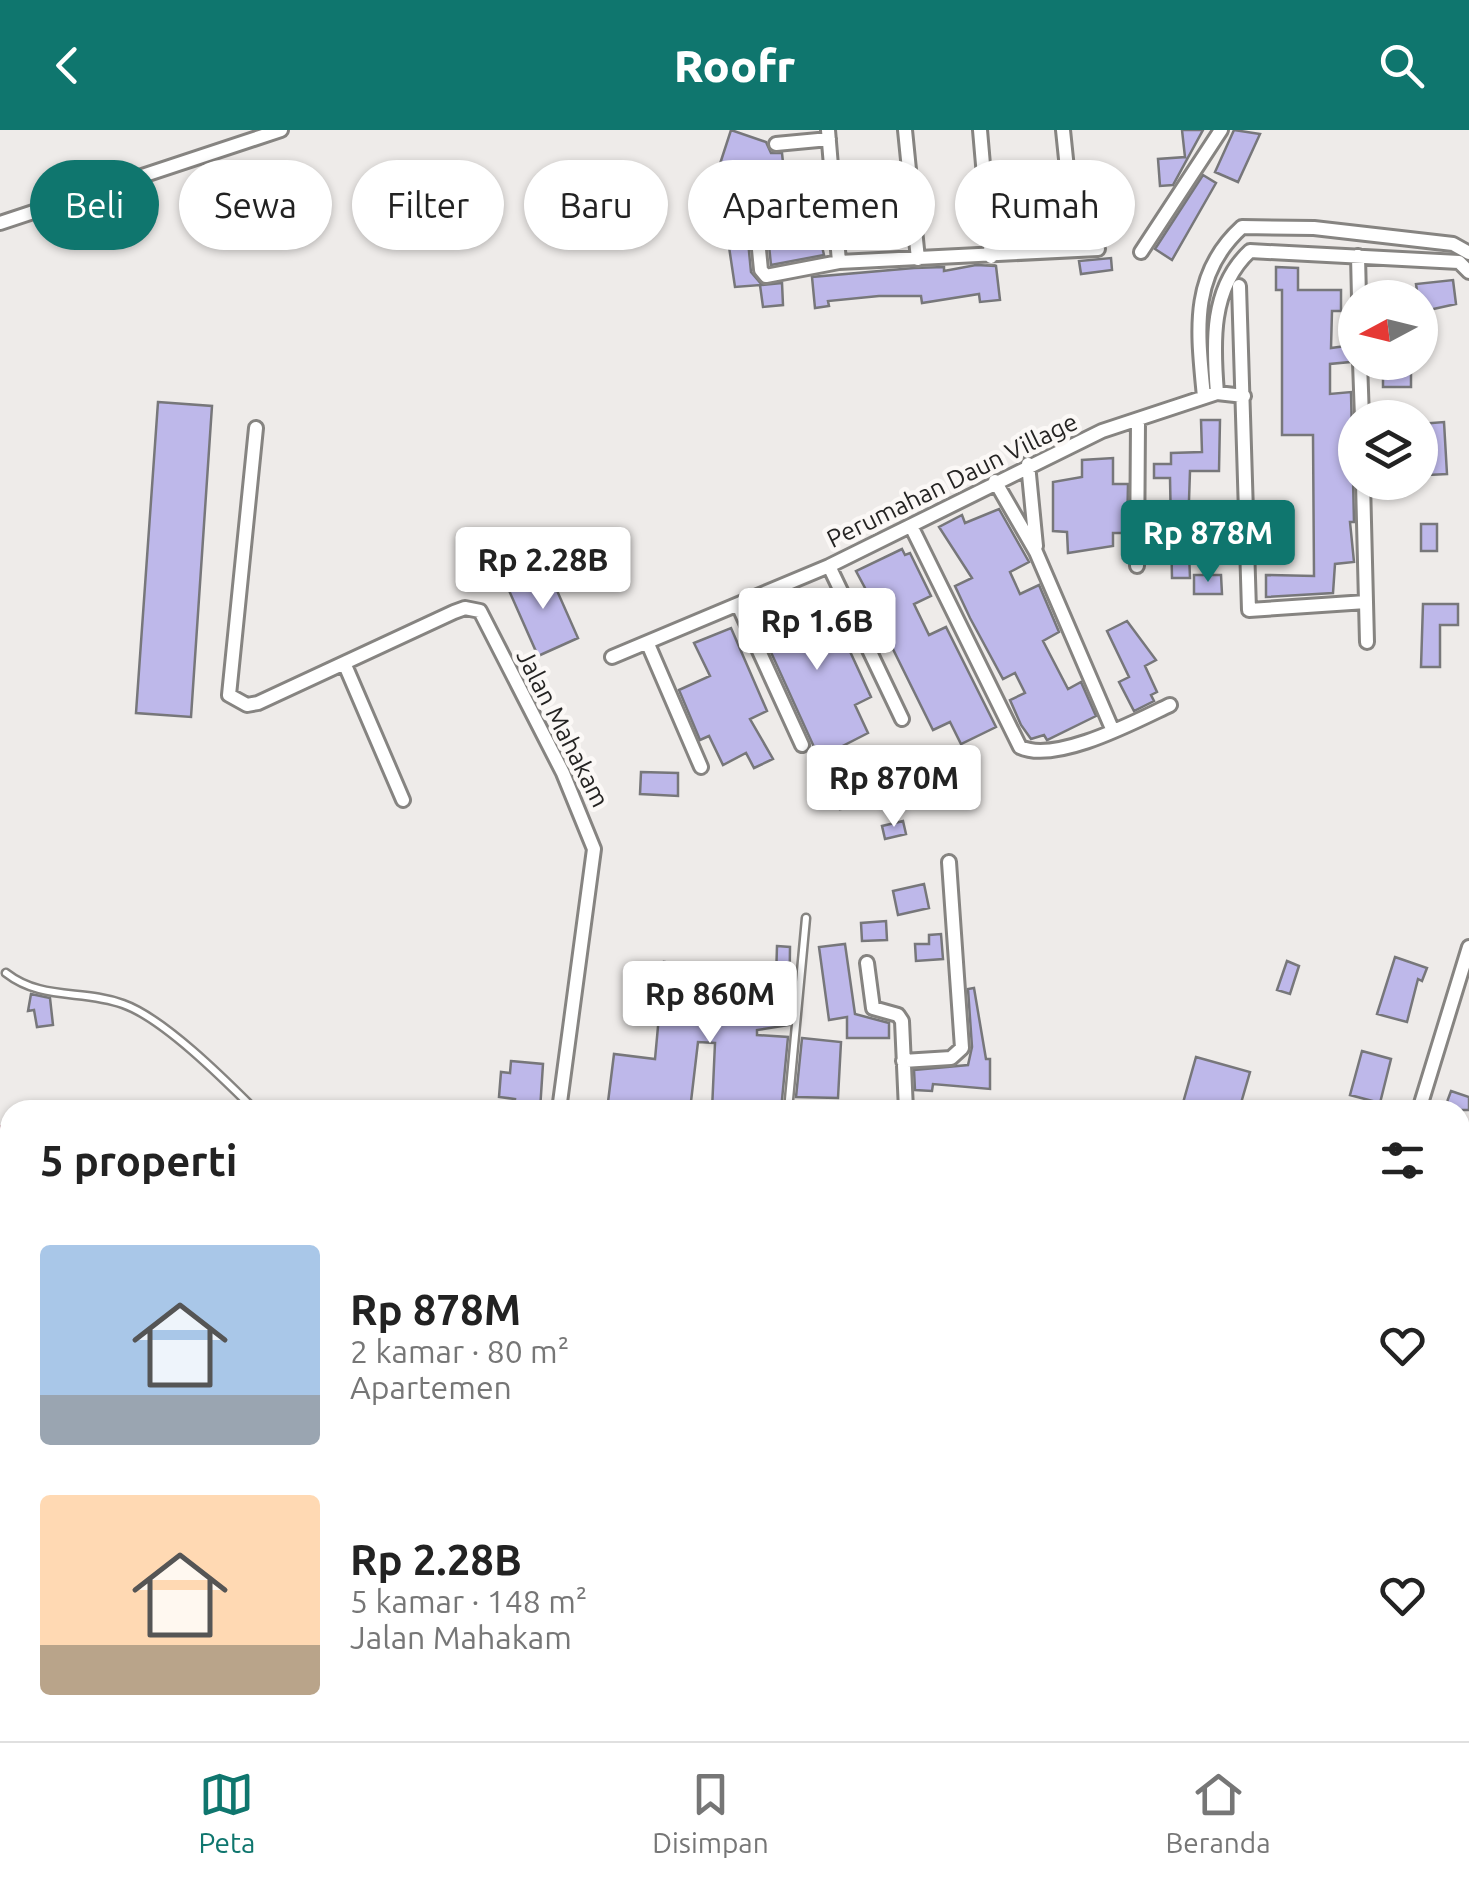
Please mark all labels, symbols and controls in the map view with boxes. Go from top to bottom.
icon: back [40,38,95,93]
icon: search [1374,38,1429,93]
text: Roofr [674,40,795,91]
chip: Beli [30,160,159,250]
chip: Sewa [179,160,332,250]
chip: Filter [352,160,504,250]
chip: Baru [524,160,668,250]
chip: Apartemen [688,160,935,250]
chip: Rumah [955,160,1135,250]
north arrow [1338,280,1438,380]
map controls [1338,280,1438,500]
button: layers [1338,400,1438,500]
street label: Perumahan Daun Village [822,407,1082,553]
pin: Rp 878M [1116,500,1300,585]
text: Rp 878M [1143,514,1273,550]
pin: Rp 2.28B [440,527,646,612]
text: Rp 2.28B [478,541,608,577]
pin: Rp 1.6B [725,588,909,673]
text: Rp 1.6B [761,602,873,638]
street label: Jalan Mahakam [511,644,615,812]
pin: Rp 870M [802,745,986,830]
text: Rp 870M [829,759,959,795]
pin: Rp 860M [618,961,802,1046]
text: Rp 860M [645,975,775,1011]
icon: filters [1375,1133,1430,1188]
text: 5 properti [40,1137,237,1184]
icon: home [120,1285,240,1405]
text: Rp 878M [350,1286,521,1333]
icon: heart [1375,1318,1430,1373]
text: 2 kamar · 80 m² [350,1333,569,1369]
text: Apartemen [350,1369,512,1405]
icon: home [120,1535,240,1655]
text: Rp 2.28B [350,1536,522,1583]
icon: heart [1375,1568,1430,1623]
text: 5 kamar · 148 m² [350,1583,587,1619]
text: Jalan Mahakam [350,1619,572,1655]
tab: Peta [198,1767,255,1858]
tab: Disimpan [652,1767,769,1858]
tab: Beranda [1166,1767,1271,1858]

